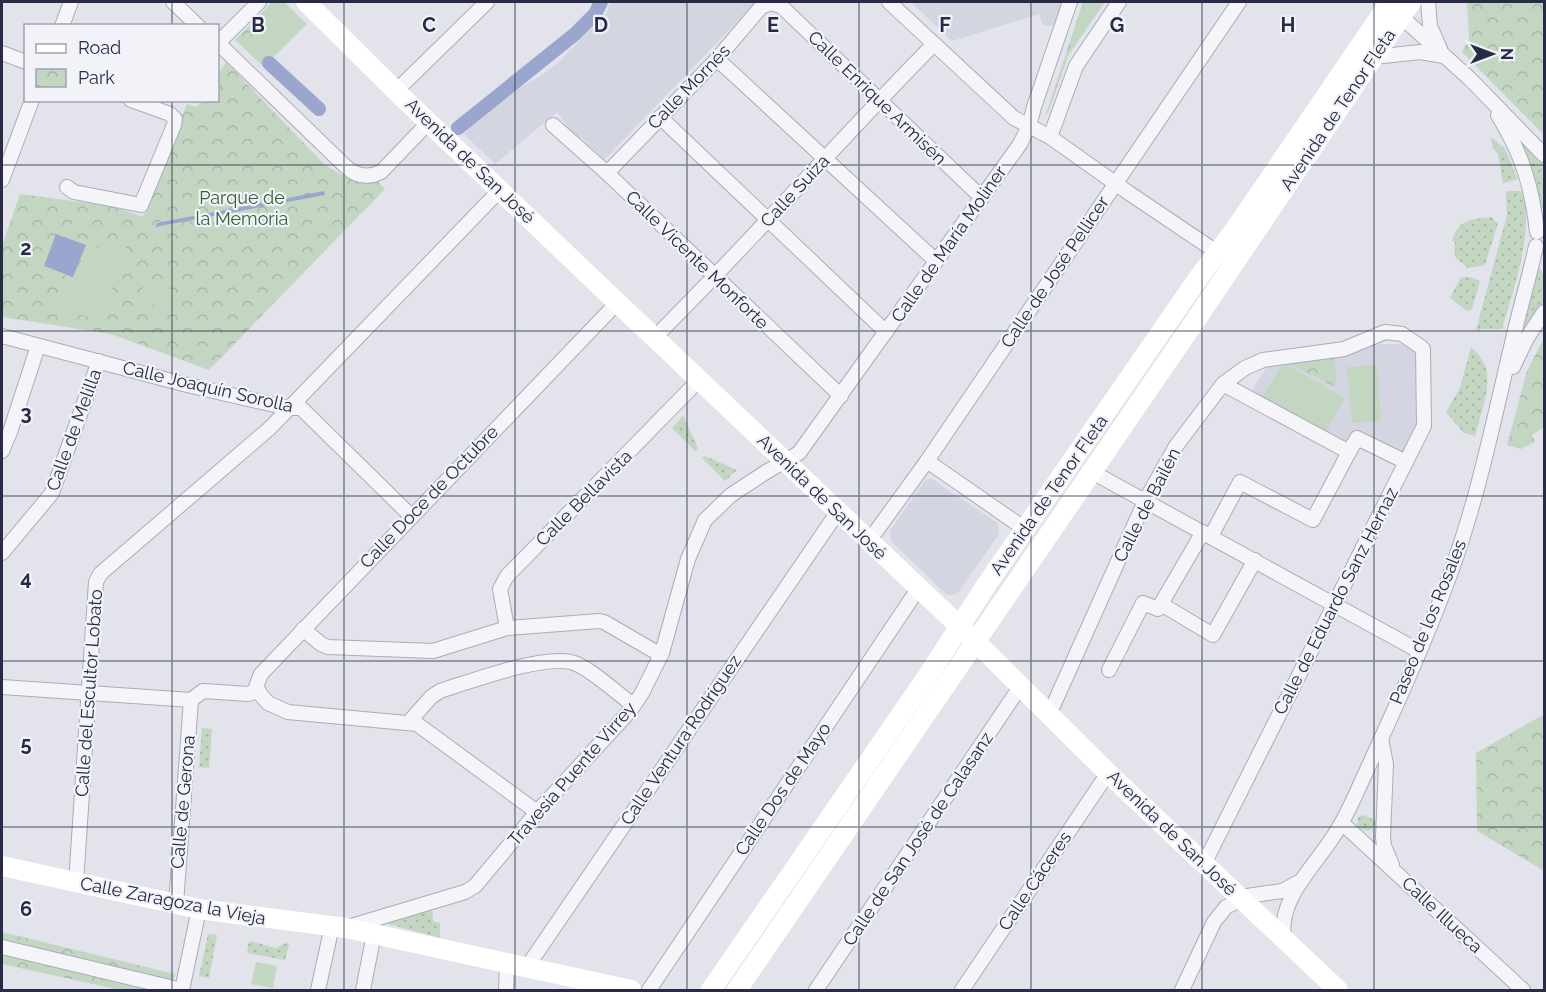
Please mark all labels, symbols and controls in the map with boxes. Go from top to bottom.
text: B [251,13,265,37]
text: C [422,13,436,37]
text: D [594,13,608,37]
text: E [767,13,779,37]
text: F [939,13,951,37]
text: G [1110,13,1124,37]
text: H [1281,13,1295,37]
legend [24,24,219,102]
north arrow [1462,24,1522,84]
street label: Avenida de Tenor Fleta [1276,25,1399,194]
street label: Calle Enrique Armisén [804,26,951,169]
text: Road [78,37,121,58]
street label: Calle Mornés [643,40,734,133]
text: N [1497,48,1516,60]
text: Park [78,67,115,88]
street label: Avenida de San José [401,93,540,228]
street label: Calle Suiza [756,150,833,231]
street label: Calle de María Moliner [887,161,1011,326]
street label: Calle Vicente Monforte [622,186,773,334]
park label: Parque de la Memoria [196,187,288,229]
street label: Calle de José Pellicer [996,191,1113,351]
text: 2 [20,236,32,260]
street label: Calle Joaquín Sorolla [121,357,295,416]
street label: Calle de Melilla [42,366,105,494]
text: 3 [20,401,32,425]
street label: Avenida de Tenor Fleta [985,411,1112,579]
street label: Calle Doce de Octubre [355,421,502,572]
street label: Avenida de San José [753,429,892,564]
street label: Calle de Bailén [1109,444,1184,565]
street label: Calle Bellavista [531,445,636,550]
street label: Calle de Eduardo Sanz Hernaz [1269,483,1402,718]
street label: Paseo de los Rosales [1385,536,1470,707]
text: 4 [20,566,32,590]
street label: Calle del Escultor Lobato [71,588,106,798]
street label: Calle Ventura Rodríguez [616,651,745,829]
street label: Travesía Puente Virrey [503,697,640,850]
street label: Calle Dos de Mayo [730,718,835,859]
street label: Calle de San José de Calasanz [838,728,997,949]
text: 5 [20,732,32,756]
street label: Calle de Gerona [166,734,199,870]
street label: Avenida de San José [1103,765,1242,900]
street label: Calle Cáceres [994,827,1076,934]
street label: Calle Zaragoza la Vieja [79,872,268,929]
street label: Calle Illueca [1398,872,1487,957]
text: 6 [20,897,32,921]

